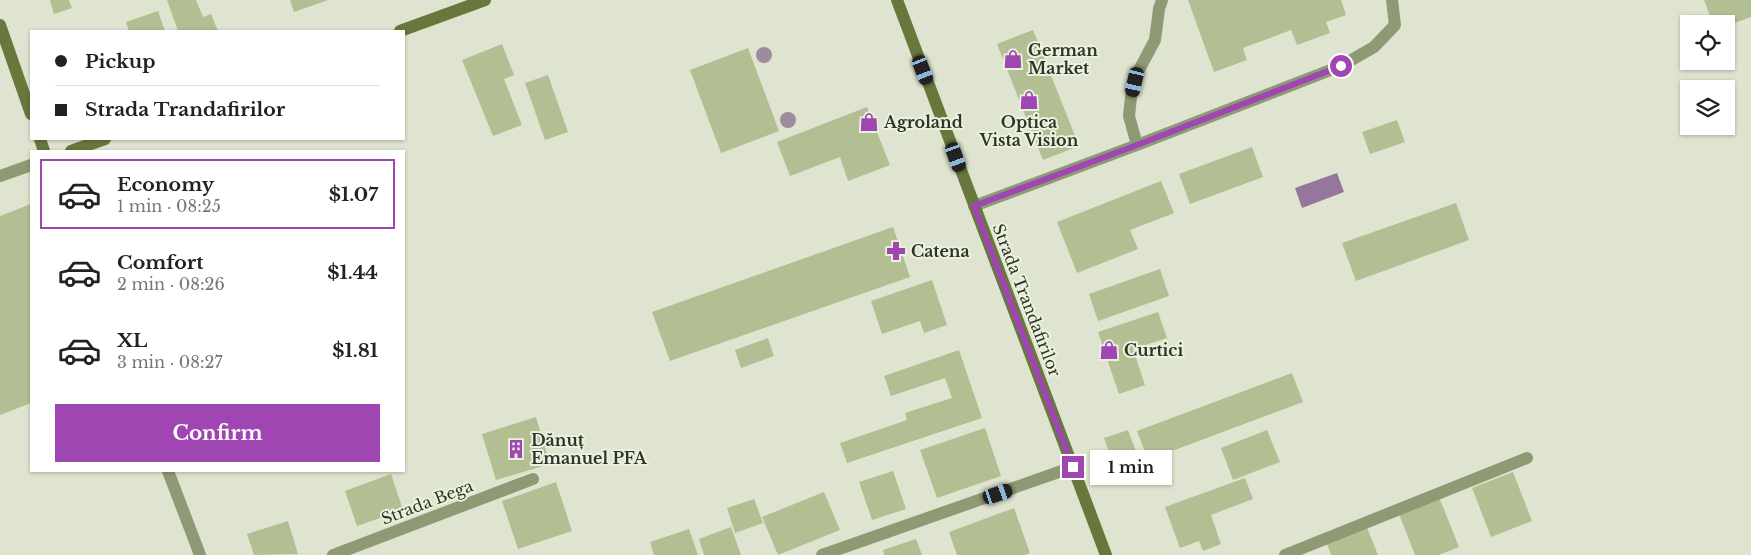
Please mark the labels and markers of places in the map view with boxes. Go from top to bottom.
place label: German Market [1028,40,1098,78]
shop icon: German Market [1002,48,1024,70]
shop icon: Optica Vista Vision [1018,89,1040,111]
shop icon: Agroland [858,111,880,133]
place label: Agroland [883,112,963,132]
place label: Optica Vista Vision [979,112,1079,150]
pharmacy icon: Catena [885,240,907,262]
place label: Catena [911,241,970,261]
shop icon: Curtici [1098,339,1120,361]
place label: Curtici [1124,340,1183,360]
place label: Dănuț Emanuel PFA [531,430,648,468]
building icon: Dănuț Emanuel PFA [505,438,527,460]

